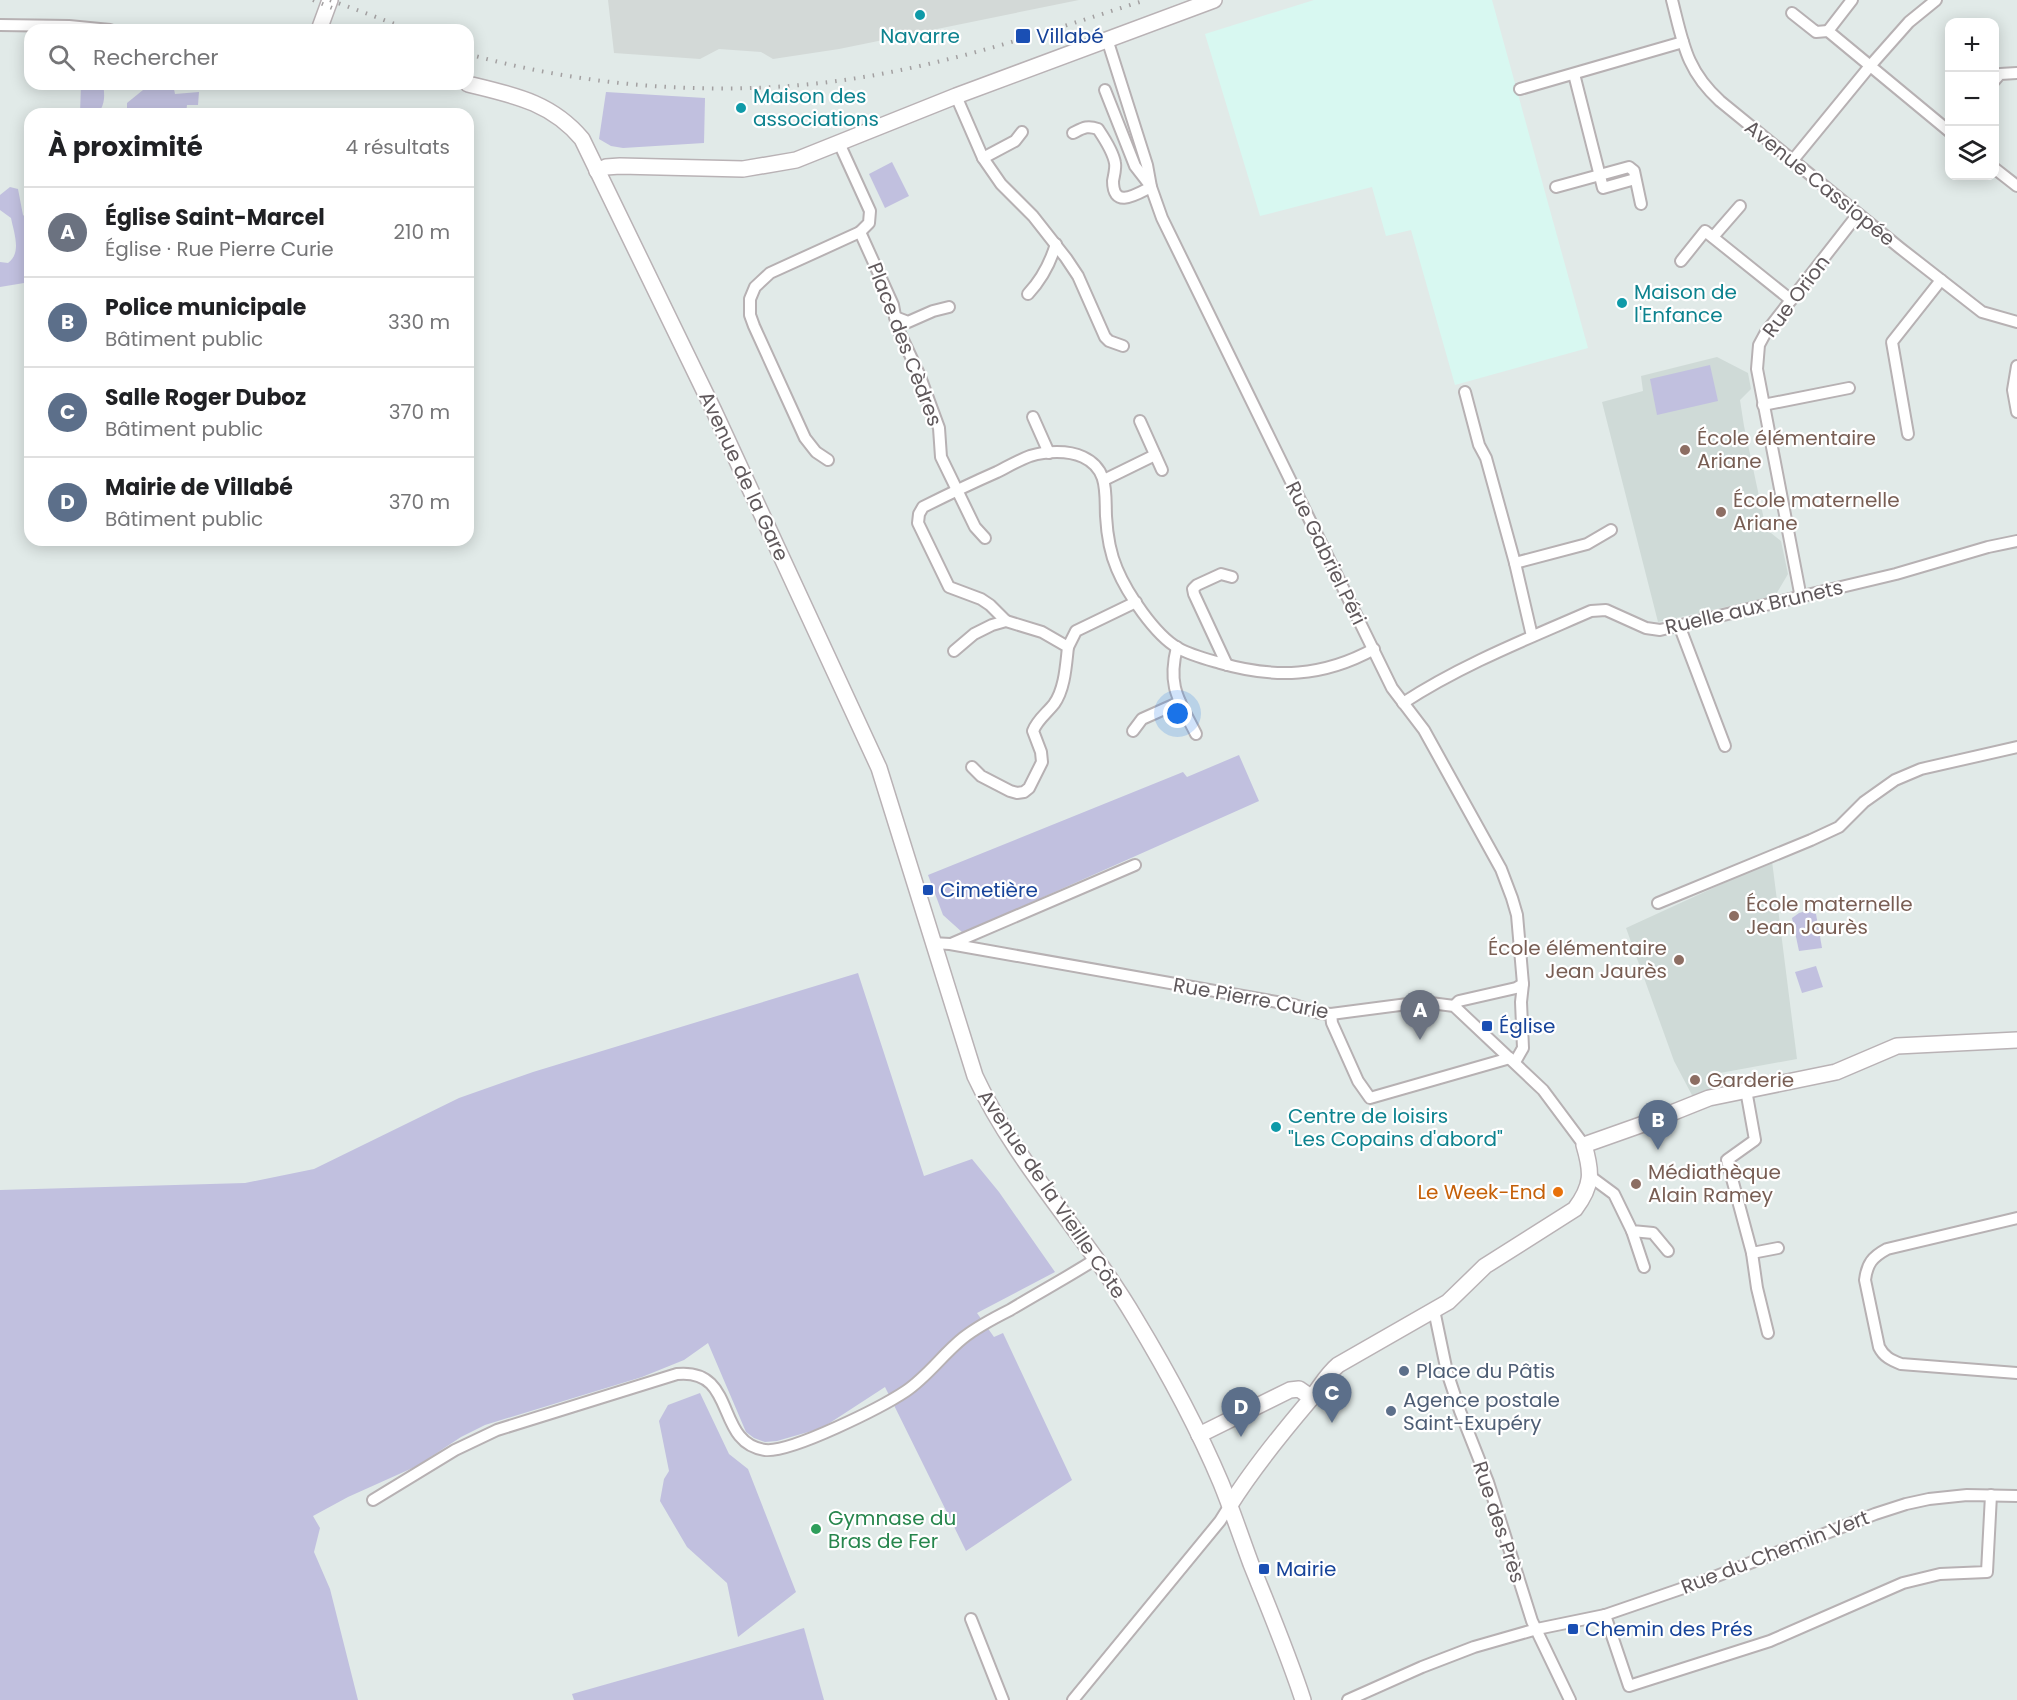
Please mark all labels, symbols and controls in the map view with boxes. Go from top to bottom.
marker: Navarre [913,8,927,22]
map controls [1945,18,1999,180]
button: + [1945,18,1999,72]
place label: Navarre [880,22,960,50]
place label: Villabé [1036,22,1104,50]
search box [24,24,474,90]
marker: Villabé [1014,27,1032,45]
icon: search [45,41,78,74]
text: Rechercher [93,42,219,73]
button: − [1945,72,1999,126]
place label: Maison des associations [753,82,879,133]
marker: Maison des associations [734,101,748,115]
street label: Avenue Cassiopée [1739,113,1901,253]
button: layers [1945,126,1999,180]
text: À proximité [48,129,203,165]
text: 4 résultats [346,133,450,161]
text: Église Saint-Marcel [105,202,325,233]
text: A [60,218,75,246]
text: 210 m [394,218,450,246]
text: Église · Rue Pierre Curie [105,235,334,263]
street label: Rue Orion [1756,249,1836,343]
street label: Place des Cèdres [861,258,949,430]
place label: Maison de l'Enfance [1634,278,1737,329]
text: Police municipale [105,292,306,323]
marker: Maison de l'Enfance [1615,296,1629,310]
text: B [61,308,74,336]
text: 330 m [388,308,450,336]
text: Bâtiment public [105,325,263,353]
text: Salle Roger Duboz [105,382,306,413]
street label: Avenue de la Gare [692,387,796,565]
text: C [60,398,75,426]
text: 370 m [389,398,450,426]
text: Bâtiment public [105,415,263,443]
place label: École élémentaire Ariane [1697,424,1876,475]
marker: École élémentaire Ariane [1678,443,1692,457]
text: Mairie de Villabé [105,472,293,503]
street label: Rue Gabriel Péri [1279,476,1373,630]
place label: École maternelle Ariane [1733,486,1900,537]
text: D [60,488,75,516]
text: 370 m [389,488,450,516]
text: Bâtiment public [105,505,263,533]
marker: École maternelle Ariane [1714,505,1728,519]
street label: Ruelle aux Brunets [1662,573,1846,641]
your location [1163,699,1192,728]
place label: Cimetière [940,876,1038,904]
marker: Cimetière [921,883,935,897]
place label: École maternelle Jean Jaurès [1746,890,1913,941]
marker: École maternelle Jean Jaurès [1727,909,1741,923]
place label: École élémentaire Jean Jaurès [1488,934,1667,985]
marker: École élémentaire Jean Jaurès [1672,953,1686,967]
street label: Rue Pierre Curie [1171,971,1331,1025]
pin: A [1400,990,1440,1040]
place label: Église [1499,1012,1555,1040]
marker: Église [1480,1019,1494,1033]
place label: Garderie [1707,1066,1794,1094]
marker: Garderie [1688,1073,1702,1087]
street label: Avenue de la Vieille Côte [971,1084,1133,1304]
pin: B [1638,1100,1678,1150]
place label: Centre de loisirs "Les Copains d'abord" [1288,1102,1503,1153]
marker: Centre de loisirs "Les Copains d'abord" [1269,1120,1283,1134]
place label: Médiathèque Alain Ramey [1648,1158,1781,1209]
marker: Médiathèque Alain Ramey [1629,1177,1643,1191]
place label: Le Week-End [1417,1178,1546,1206]
marker: Le Week-End [1551,1185,1565,1199]
place label: Place du Pâtis [1416,1357,1555,1385]
marker: Place du Pâtis [1397,1364,1411,1378]
pin: C [1312,1374,1352,1423]
place label: Agence postale Saint-Exupéry [1403,1386,1560,1437]
pin: D [1222,1388,1260,1437]
marker: Agence postale Saint-Exupéry [1384,1404,1398,1418]
street label: Rue des Près [1466,1458,1532,1586]
street label: Rue du Chemin Vert [1677,1503,1873,1601]
place label: Gymnase du Bras de Fer [828,1504,956,1555]
marker: Gymnase du Bras de Fer [809,1522,823,1536]
place label: Mairie [1276,1555,1336,1583]
marker: Mairie [1257,1562,1271,1576]
place label: Chemin des Prés [1585,1615,1753,1643]
marker: Chemin des Prés [1566,1622,1580,1636]

